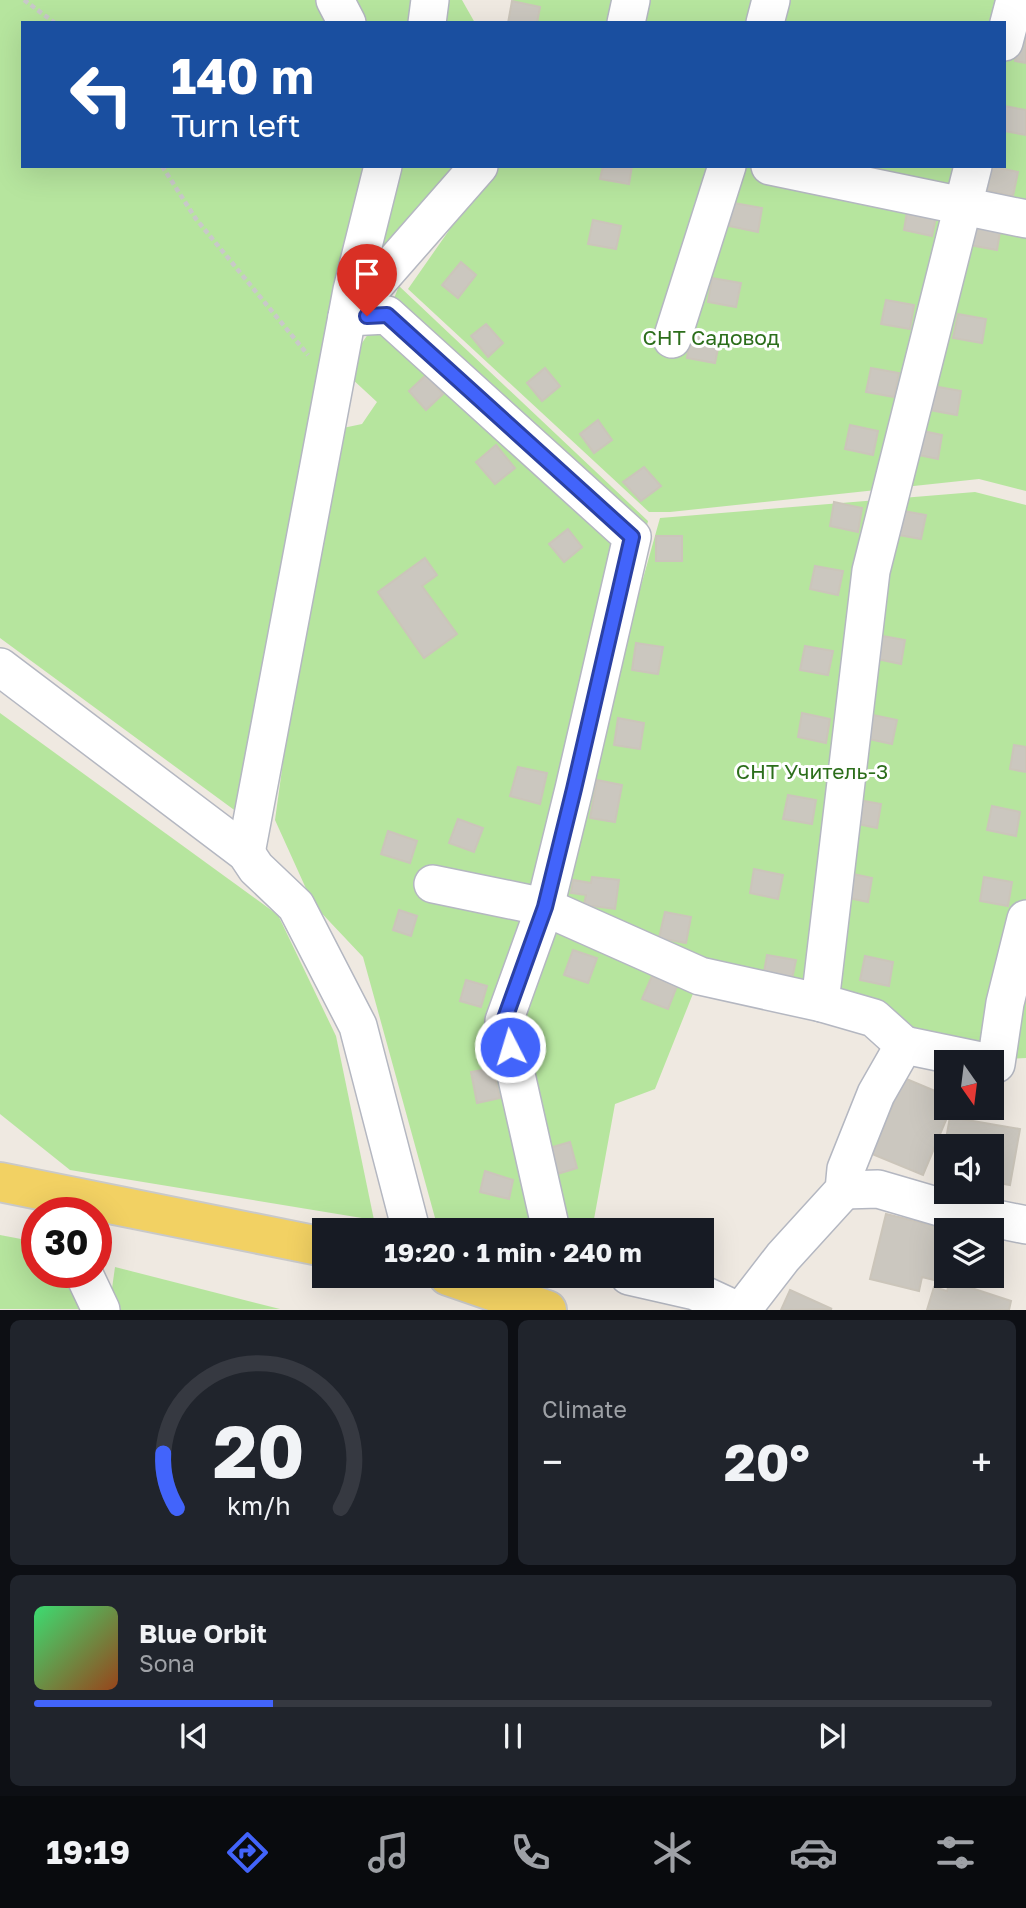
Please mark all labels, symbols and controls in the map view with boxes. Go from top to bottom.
text: 140 m [171,46,314,105]
icon: left [56,49,147,140]
text: Turn left [171,106,300,144]
pin [337,244,397,316]
icon: arrive [348,255,386,293]
park label: СНТ Садовод [643,324,780,350]
park label: СНТ Учитель-3 [736,758,888,784]
position arrow [473,1010,547,1084]
north arrow [934,1050,1004,1120]
map controls [934,1050,1004,1288]
button: sound [934,1134,1004,1204]
speed limit sign: 30 [21,1197,112,1288]
button: layers [934,1218,1004,1288]
text: 19:20 · 1 min · 240 m [384,1237,642,1268]
text: Climate [542,1395,627,1423]
text: 20 [213,1408,305,1495]
text: 20° [724,1430,810,1492]
text: − [542,1439,563,1484]
text: + [971,1439,992,1484]
text: km/h [227,1490,291,1521]
text: Blue Orbit [139,1618,267,1649]
text: Sona [139,1649,195,1677]
icon: previous [175,1717,213,1755]
icon: pause [494,1717,532,1755]
icon: next [813,1717,851,1755]
icon: directions [223,1828,272,1877]
icon: music [364,1828,413,1877]
icon: phone [506,1828,555,1877]
icon: climate [648,1828,697,1877]
icon: car [789,1828,838,1877]
icon: filters [931,1828,980,1877]
text: 19:19 [46,1833,130,1871]

